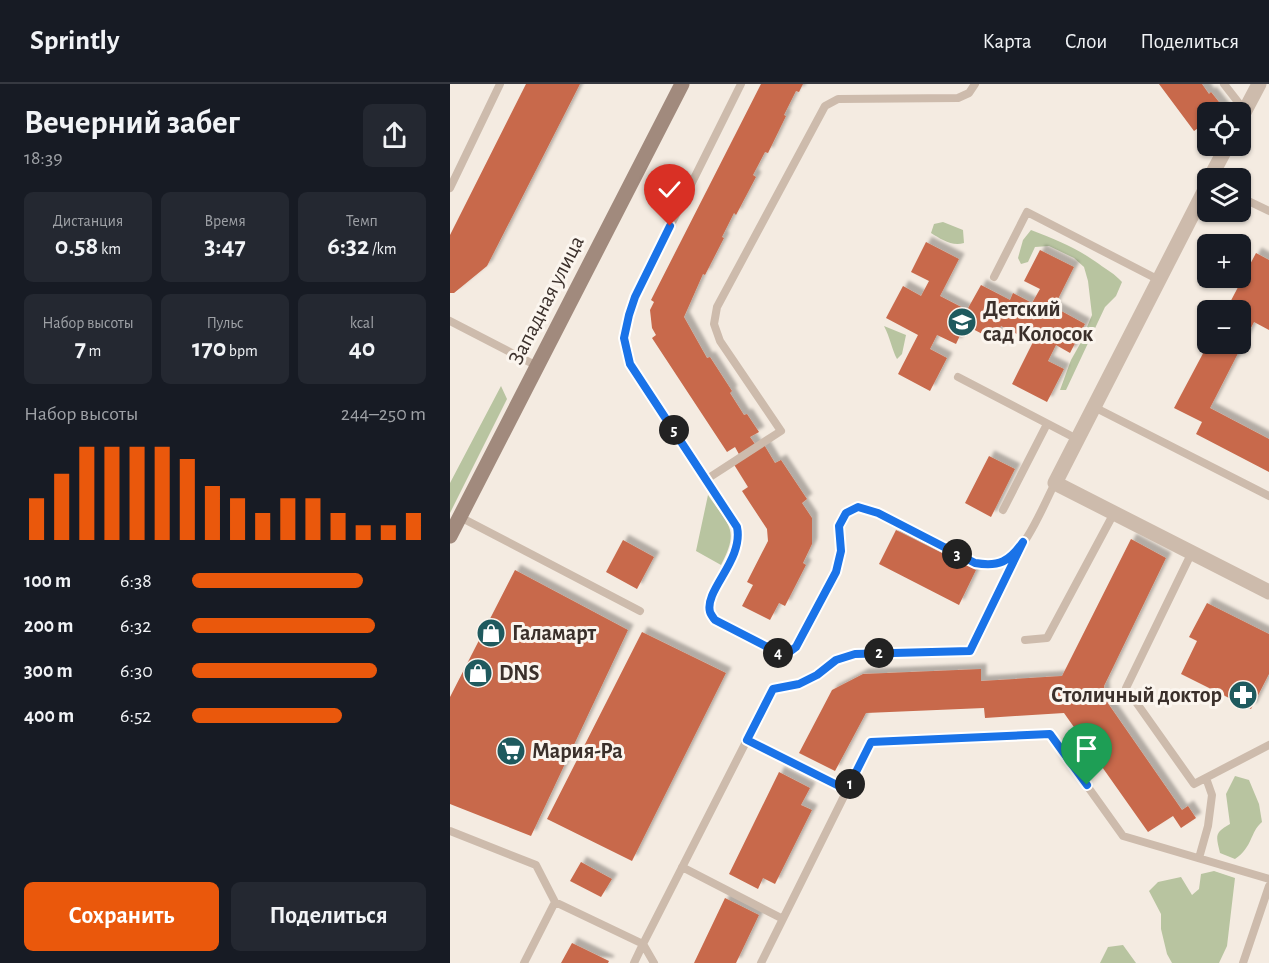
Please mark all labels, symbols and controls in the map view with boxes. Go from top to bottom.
text: Sprintly [30,27,120,55]
text: Карта [982,31,1032,52]
text: Слои [1065,31,1107,52]
text: Поделиться [1140,31,1239,52]
map controls [1197,102,1251,354]
button: locate [1197,102,1251,156]
button: share [363,104,426,167]
text: Вечерний забег [24,107,240,140]
text: 18:39 [24,148,63,168]
pin [644,164,695,226]
button: layers [1197,168,1251,222]
icon: check [653,173,686,206]
text: Дистанция [53,213,123,229]
text: Время [204,213,246,229]
text: Темп [346,213,378,229]
street label: Западная улица [504,232,588,368]
text: 0.58 [55,233,98,259]
text: 3:47 [204,233,246,259]
text: 6:32 [327,233,369,259]
button: + [1197,234,1251,288]
text: km [98,241,121,257]
text: /km [369,241,397,257]
place label: Детский сад Колосок [983,298,1093,345]
button: − [1197,300,1251,354]
school or university icon: Детский сад Колосок [946,306,978,338]
text: Набор высоты [42,315,134,331]
text: Пульс [206,315,244,331]
text: kcal [350,315,374,331]
text: 7 [75,335,86,361]
text: 170 [192,335,226,361]
text: 40 [349,335,375,361]
text: m [86,343,101,359]
text: bpm [226,343,258,359]
text: Набор высоты [24,404,138,424]
text: 244–250 m [341,404,426,424]
pin: 5 [659,415,689,445]
text: 5 [671,422,677,438]
pin: 3 [942,539,972,569]
text: 3 [954,546,960,562]
text: 100 m [24,571,71,591]
text: 6:38 [120,571,152,591]
text: 200 m [24,616,73,636]
text: 6:32 [120,616,151,636]
shop icon: Галамарт [475,617,507,649]
place label: Галамарт [512,622,596,644]
pin: 4 [763,638,793,668]
pin: 2 [864,638,894,668]
text: 4 [774,645,782,661]
text: 2 [875,645,883,661]
shop icon: DNS [462,657,494,689]
text: 300 m [24,661,73,681]
text: 6:30 [120,661,153,681]
place label: DNS [499,662,540,684]
pharmacy icon: Столичный доктор [1227,679,1259,711]
place label: Столичный доктор [1051,684,1222,706]
text: 400 m [24,706,74,726]
text: 6:52 [120,706,151,726]
pin [1061,723,1112,785]
icon: arrive [1070,732,1103,765]
supermarket icon: Мария-Ра [495,735,527,767]
place label: Мария-Ра [532,740,623,762]
pin: 1 [835,769,865,799]
text: 1 [847,776,853,792]
button: Сохранить [24,882,219,951]
button: Поделиться [231,882,426,951]

